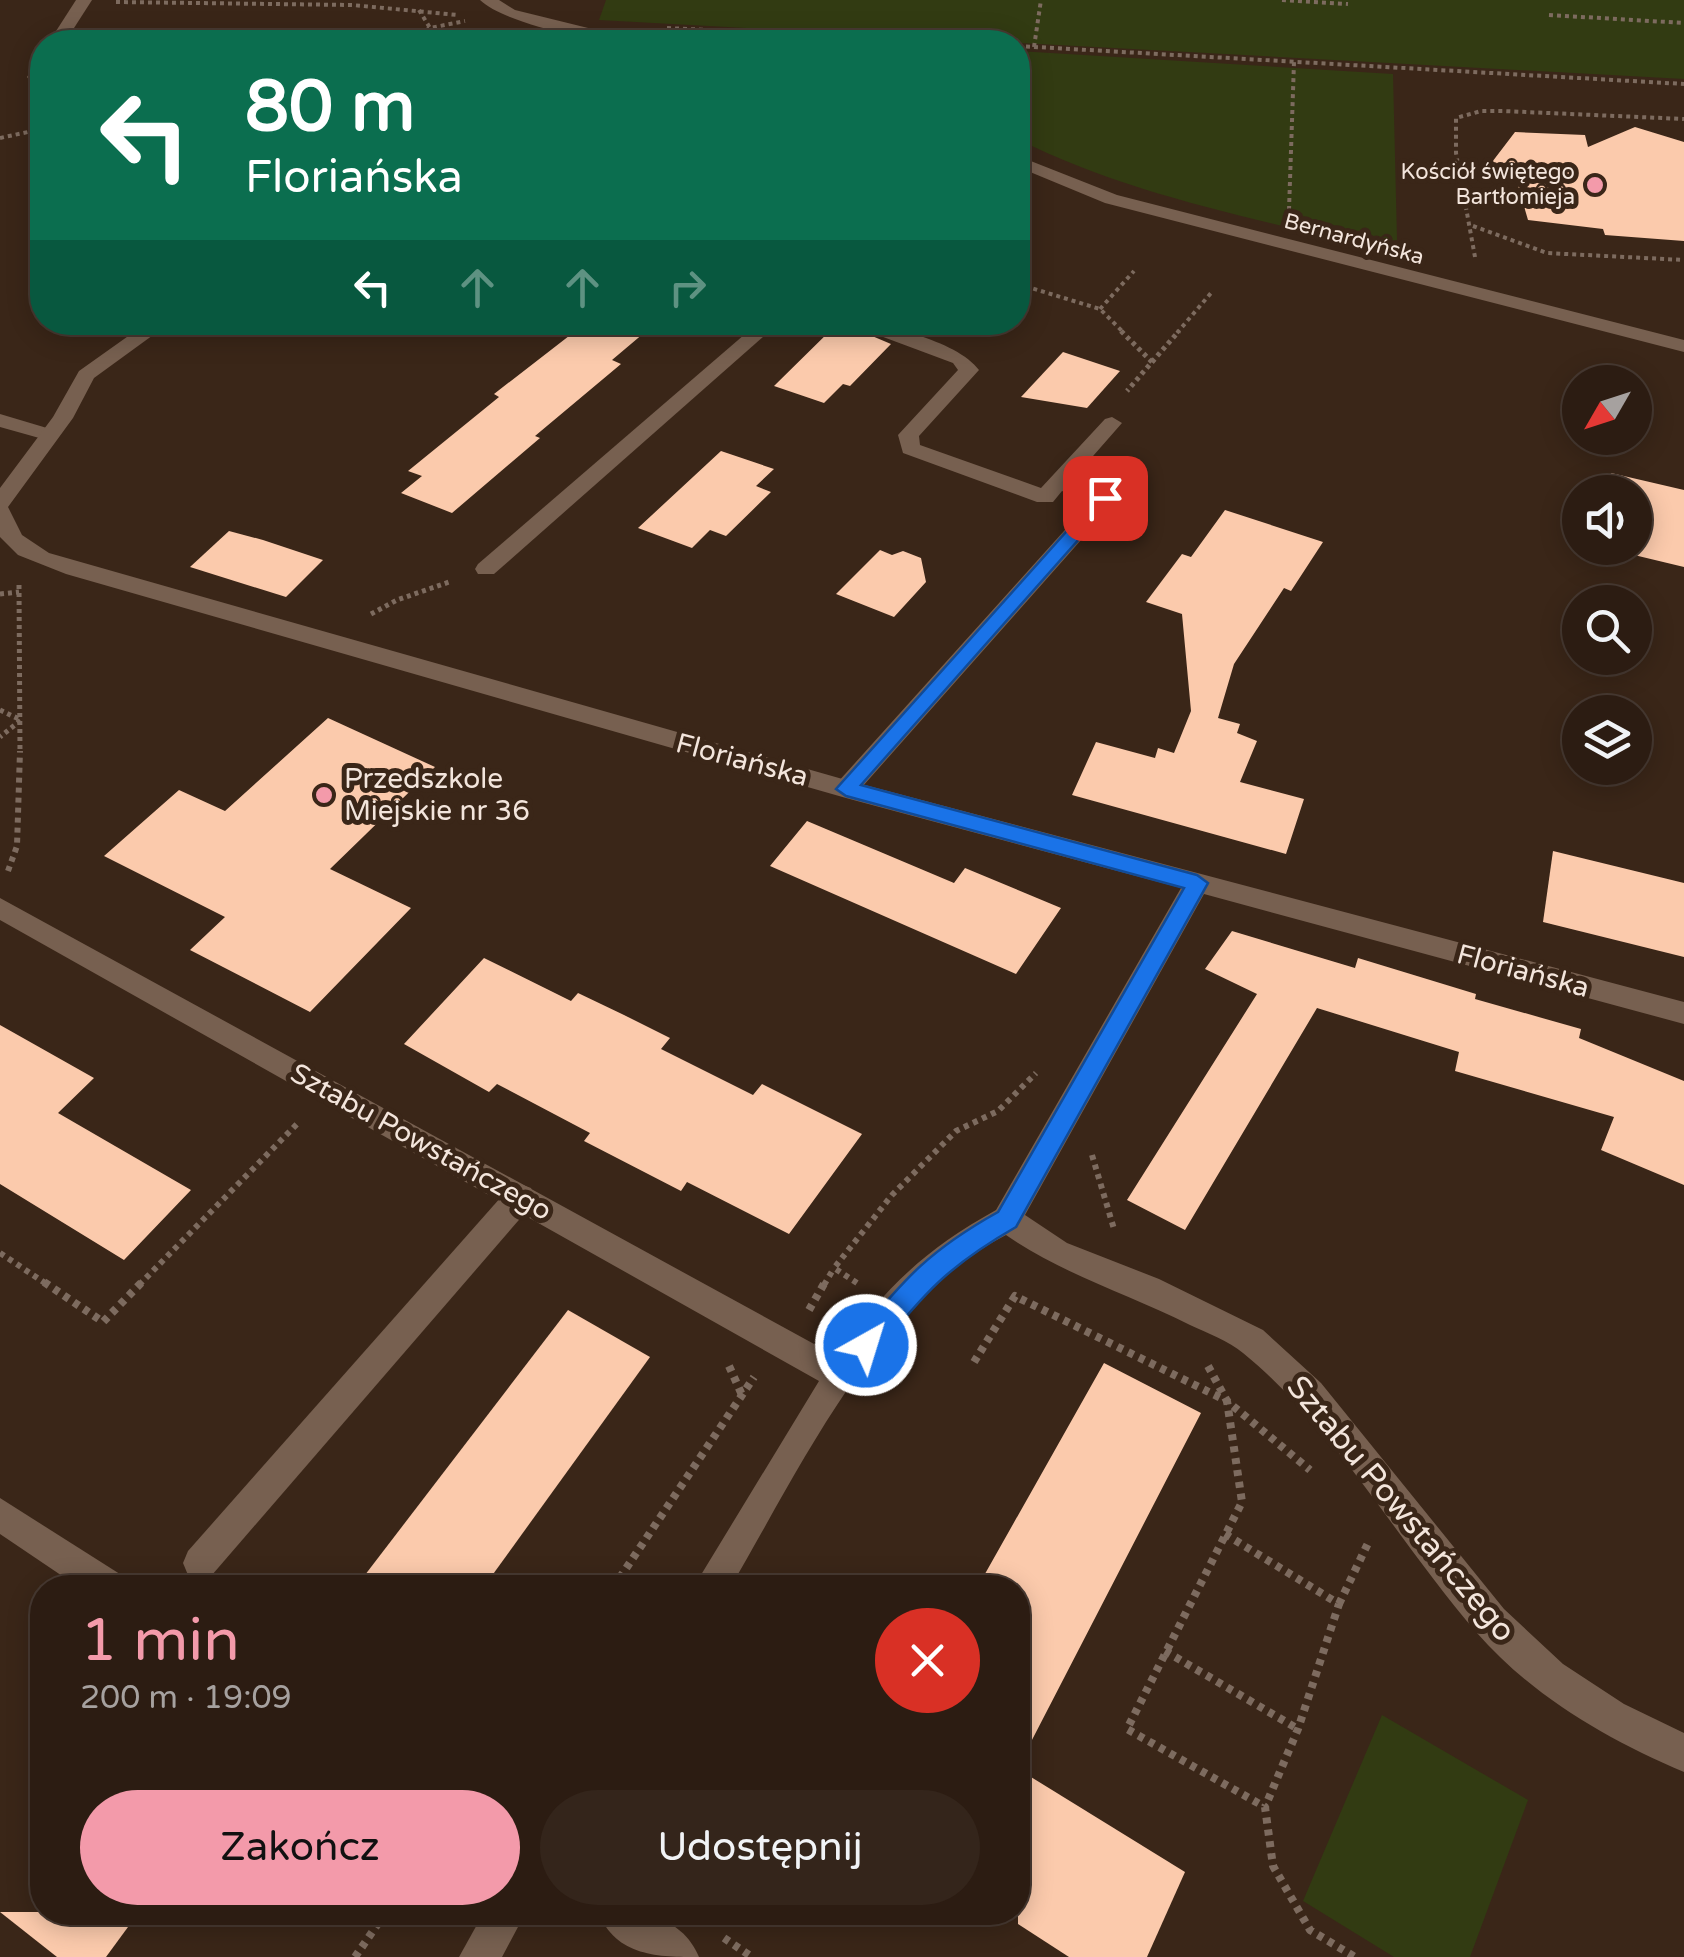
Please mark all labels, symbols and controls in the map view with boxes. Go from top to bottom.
text: 80 m [245,66,415,150]
icon: left [80,70,210,200]
text: Floriańska [245,151,463,205]
place label: Kościół świętego Bartłomieja [1401,159,1575,210]
marker: Kościół świętego Bartłomieja [1584,174,1606,196]
street label: Bernardyńska [1281,208,1427,270]
icon: left [345,260,400,315]
icon: ahead [450,260,505,315]
icon: ahead [555,260,610,315]
icon: right [660,260,715,315]
north arrow [1562,365,1652,455]
map controls [1562,365,1652,785]
pin [1063,456,1148,541]
icon: arrive [1078,471,1133,526]
button: sound [1562,475,1652,565]
button: search [1562,585,1652,675]
button: layers [1562,695,1652,785]
street label: Floriańska [672,726,812,794]
place label: Przedszkole Miejskie nr 36 [344,762,530,828]
marker: Przedszkole Miejskie nr 36 [313,784,335,806]
street label: Floriańska [1453,937,1593,1005]
street label: Sztabu Powstańczego [285,1056,557,1228]
position arrow [814,1293,918,1397]
street label: Sztabu Powstańczego [1279,1368,1523,1650]
text: 1 min [80,1605,240,1677]
button: close [875,1608,980,1713]
text: 200 m · 19:09 [80,1679,292,1717]
button: Zakończ [80,1790,520,1905]
button: Udostępnij [540,1790,980,1905]

